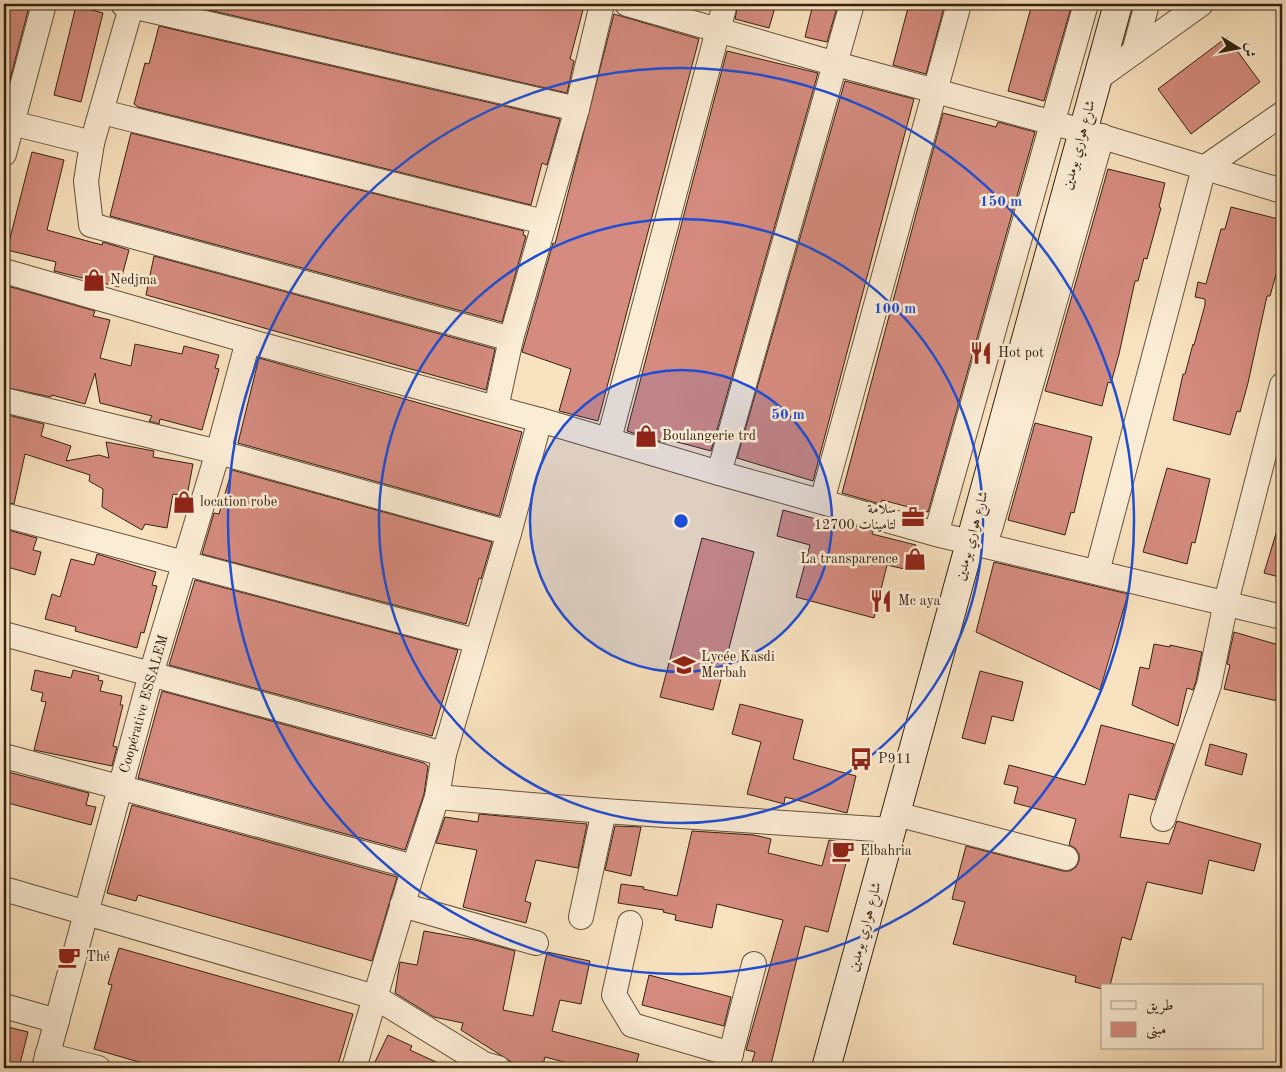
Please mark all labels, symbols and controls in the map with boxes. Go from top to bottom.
north arrow [1214,22,1264,72]
text: ش [1242,42,1258,58]
street label: شارع هواري بومدين [1060,99,1102,192]
text: 150 m [980,195,1022,210]
shop icon: Nedjma [81,267,107,293]
place label: Nedjma [110,273,157,287]
text: 100 m [874,302,916,317]
restaurant icon: Hot pot [968,340,994,366]
place label: Hot pot [998,346,1044,360]
text: 50 m [771,408,805,423]
shop icon: Boulangerie trd [633,423,659,449]
place label: Boulangerie trd [662,429,756,443]
shop icon: location robe [171,489,197,515]
street label: شارع هواري بومدين [953,490,995,583]
place label: location robe [200,495,277,509]
place label: سلامة لتامينات 12700 [814,502,896,533]
office icon: سلامة لتامينات 12700 [900,504,926,530]
centre of rings [672,512,690,530]
shop icon: La transparence [902,546,928,572]
place label: La transparence [800,552,898,566]
restaurant icon: Mc aya [868,588,894,614]
place label: Mc aya [898,594,940,608]
street label: Coopérative ESSALEM [117,633,171,775]
place label: Lycée Kasdi Merbah [701,650,775,680]
school or university icon: Lycée Kasdi Merbah [671,652,697,678]
bus stop icon: P911 [848,746,874,772]
place label: P911 [878,752,912,766]
cafe icon: Elbahria [830,838,856,864]
place label: Elbahria [860,844,912,858]
street label: شارع هواري بومدين [846,881,888,974]
cafe icon: Thé [56,944,82,970]
place label: Thé [86,950,110,964]
legend [1101,984,1264,1050]
text: طريق [1146,999,1173,1015]
text: مبنى [1146,1023,1166,1040]

